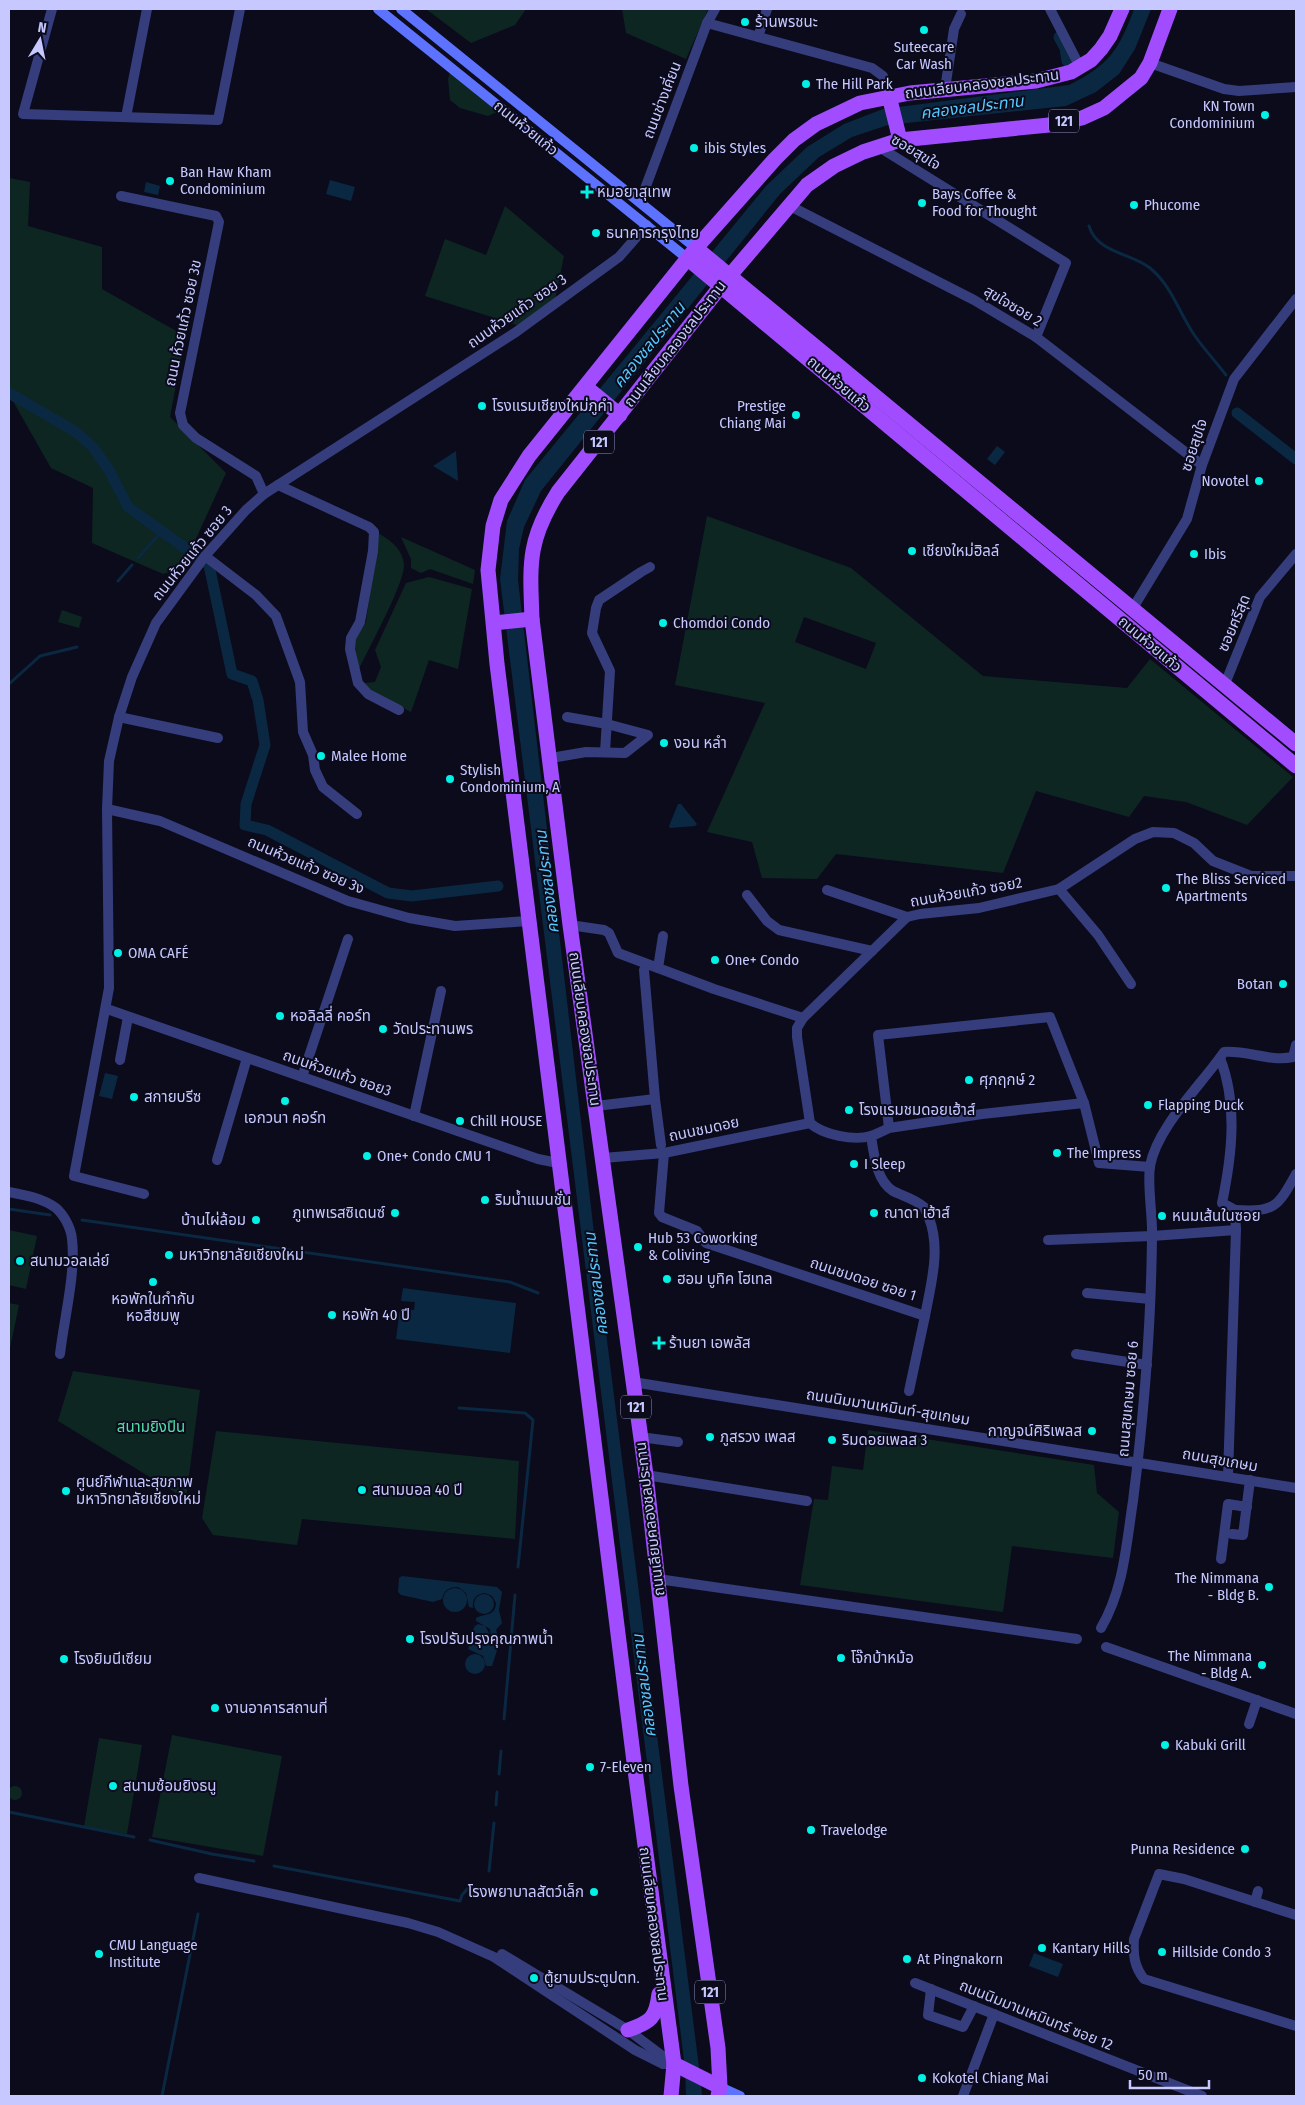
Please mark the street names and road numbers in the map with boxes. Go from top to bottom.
street label: ถนนช่างเคี่ยน [637,58,685,141]
street label: ถนนเลียบคลองชลประทาน [904,66,1060,102]
street label: ถนนห้วยแก้ว [490,97,562,159]
road number: 121 [1049,110,1079,132]
street label: ซอยสุขใจ [888,130,944,174]
street label: ถนน ห้วยแก้ว ซอย 3ข [161,258,205,388]
street label: ถนนห้วยแก้ว ซอย 3 [464,270,570,352]
street label: ถนนเลียบคลองชลประทาน [620,277,730,411]
street label: สุขใจซอย 2 [981,282,1046,331]
street label: ถนนห้วยแก้ว [804,352,874,416]
street label: ซอยสุขใจ [1177,416,1211,474]
road number: 121 [584,431,614,454]
street label: ถนนห้วยแก้ว ซอย 3 [148,502,236,604]
street label: ซอยศรีสุด [1214,592,1254,654]
street label: ถนนห้วยแก้ว [1115,612,1185,676]
street label: ถนนห้วยแก้ว ซอย 3ง [245,832,367,898]
street label: ถนนห้วยแก้ว ซอย2 [909,873,1024,911]
street label: ถนนเลียบคลองชลประทาน [565,951,605,1107]
street label: ถนนห้วยแก้ว ซอย3 [280,1046,394,1100]
street label: ถนนชมดอย [667,1113,741,1145]
street label: ถนนชมดอย ซอย 1 [808,1253,918,1305]
street label: ถนนสุขเกษม ซอย 6 [1114,1340,1142,1458]
street label: ถนนนิมมานเหมินท์-สุขเกษม [805,1385,971,1429]
road number: 121 [621,1395,651,1418]
street label: ถนนเลียบคลองชลประทาน [632,1441,668,1597]
street label: ถนนสุขเกษม [1181,1444,1259,1476]
street label: ถนนเลียบคลองชลประทาน [636,1846,672,2002]
street label: ถนนนิมมานเหมินทร์ ซอย 12 [957,1976,1116,2054]
road number: 121 [695,1980,725,2004]

